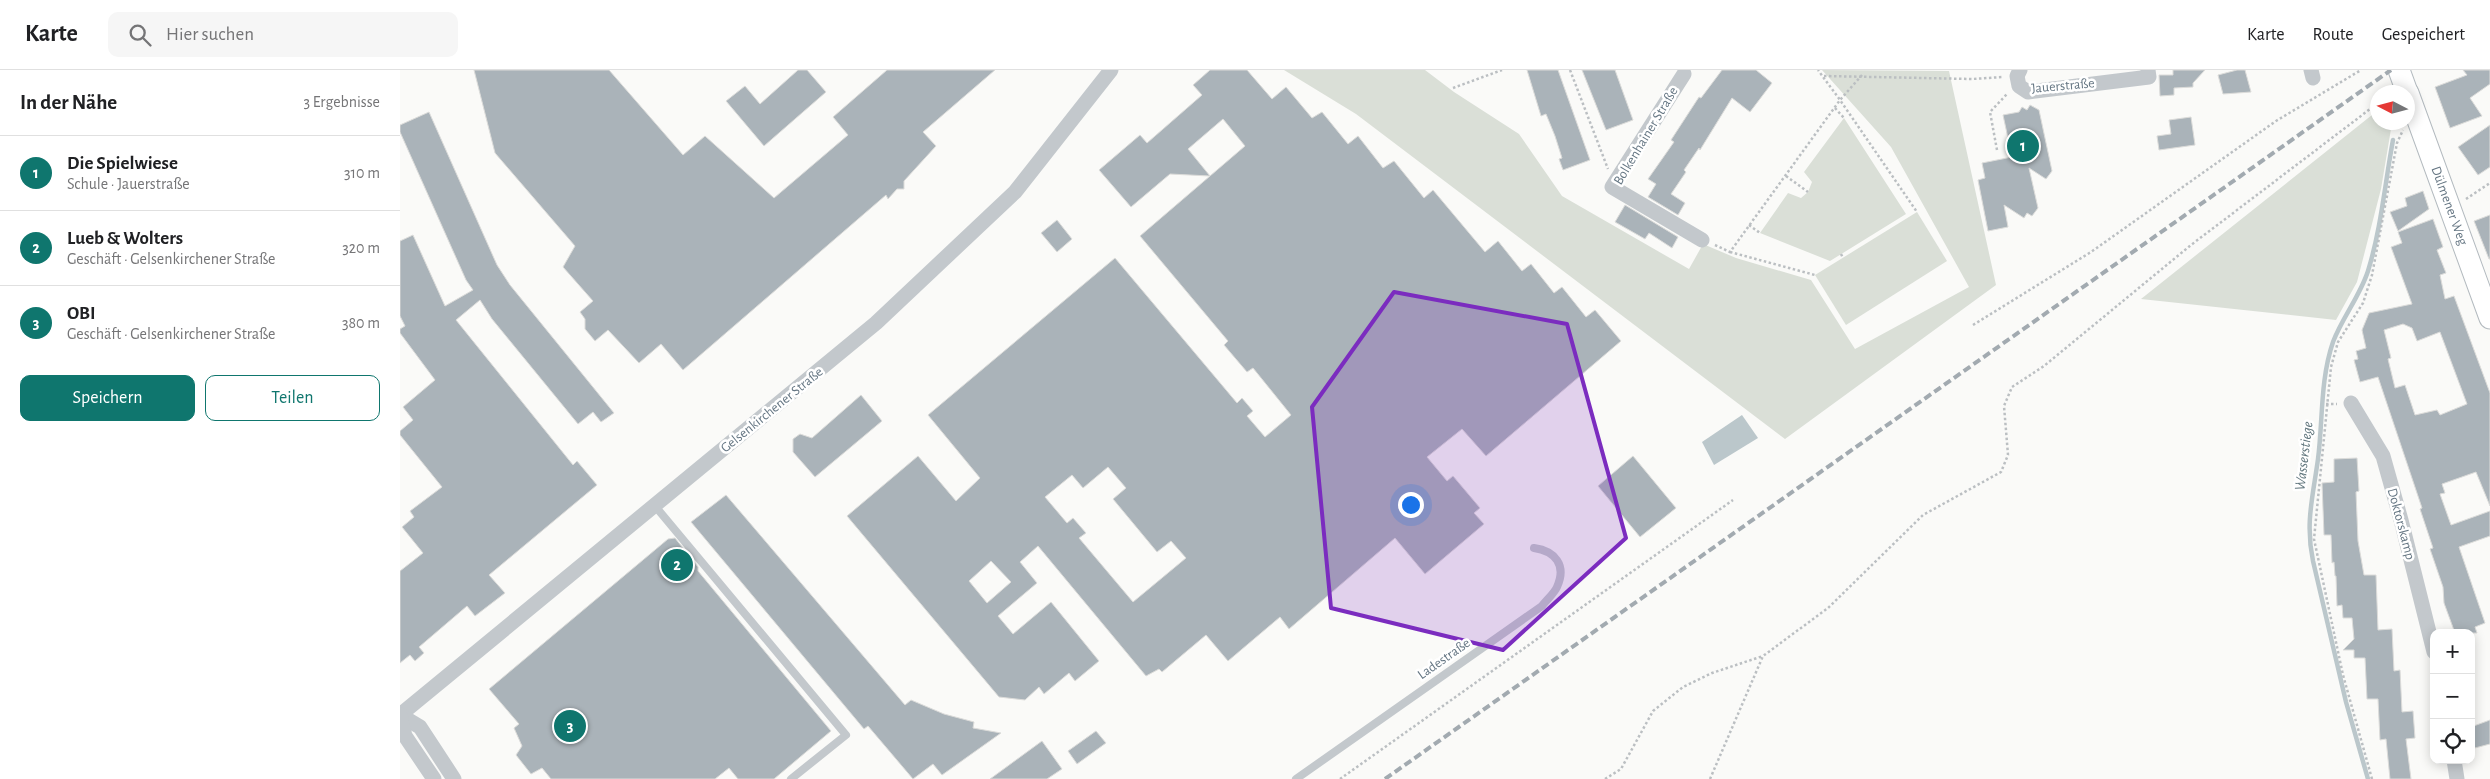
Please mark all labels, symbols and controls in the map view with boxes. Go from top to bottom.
search box [108,12,458,57]
icon: search [126,21,154,49]
text: Karte [25,22,78,46]
text: Hier suchen [166,25,254,44]
text: Karte [2247,26,2284,44]
text: Route [2312,26,2354,44]
text: Gespeichert [2382,26,2465,44]
street label: Jauerstraße [2031,76,2095,96]
street label: Bolkenhainer Straße [1611,85,1681,187]
north arrow [2370,85,2415,130]
text: In der Nähe [20,92,117,113]
text: 3 Ergebnisse [303,94,380,110]
pin: 1 [2007,127,2039,165]
text: Die Spielwiese [67,154,178,173]
street label: Dülmener Weg [2428,164,2470,247]
text: 1 [33,165,39,181]
text: 310 m [344,165,380,181]
text: Schule · Jauerstraße [67,176,190,192]
text: Lueb & Wolters [67,229,183,248]
text: 2 [32,240,40,256]
text: 320 m [342,240,380,256]
text: Geschäft · Gelsenkirchener Straße [67,251,275,267]
text: OBI [67,304,96,323]
text: 3 [33,315,39,331]
text: 380 m [342,315,380,331]
text: Geschäft · Gelsenkirchener Straße [67,326,275,342]
street label: Gelsenkirchener Straße [718,365,826,455]
button: Speichern [20,375,195,421]
button: Teilen [205,375,380,421]
water label: Wasserstiege [2292,420,2316,491]
street label: Doktorskamp [2385,487,2417,561]
your location [1398,492,1424,518]
pin: 2 [661,546,693,584]
map controls [2430,629,2475,764]
button: + [2430,629,2475,674]
street label: Ladestraße [1415,636,1473,682]
button: − [2430,674,2475,719]
pin: 3 [554,707,586,745]
button: locate [2430,719,2475,764]

